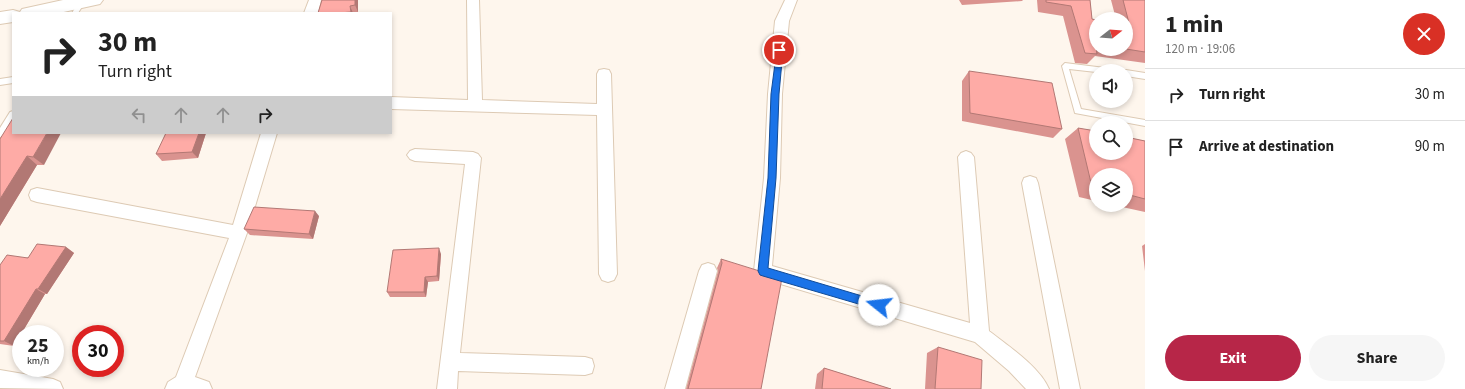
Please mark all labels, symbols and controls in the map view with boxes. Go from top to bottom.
text: 1 min [1165,7,1223,42]
north arrow [1089,12,1133,56]
map controls [1089,12,1133,212]
button: close [1403,13,1445,55]
text: 30 m [98,22,157,62]
icon: right [32,28,84,80]
pin [762,33,796,67]
icon: arrive [768,39,790,61]
text: 120 m · 19:06 [1165,40,1235,58]
text: Turn right [98,59,172,84]
button: sound [1089,64,1133,108]
icon: right [1165,84,1187,106]
text: Turn right [1199,84,1265,105]
text: 30 m [1415,84,1445,105]
icon: left [128,104,150,126]
icon: ahead [170,104,192,126]
icon: ahead [212,104,234,126]
icon: right [254,104,276,126]
button: search [1089,116,1133,160]
icon: arrive [1165,136,1187,158]
text: Arrive at destination [1199,136,1334,157]
text: 90 m [1415,136,1445,157]
button: layers [1089,168,1133,212]
position arrow [858,284,900,326]
speed limit sign: 30 [72,325,124,377]
text: 25 [27,332,49,360]
button: Exit [1165,335,1301,381]
button: Share [1309,335,1445,381]
text: km/h [27,354,49,368]

